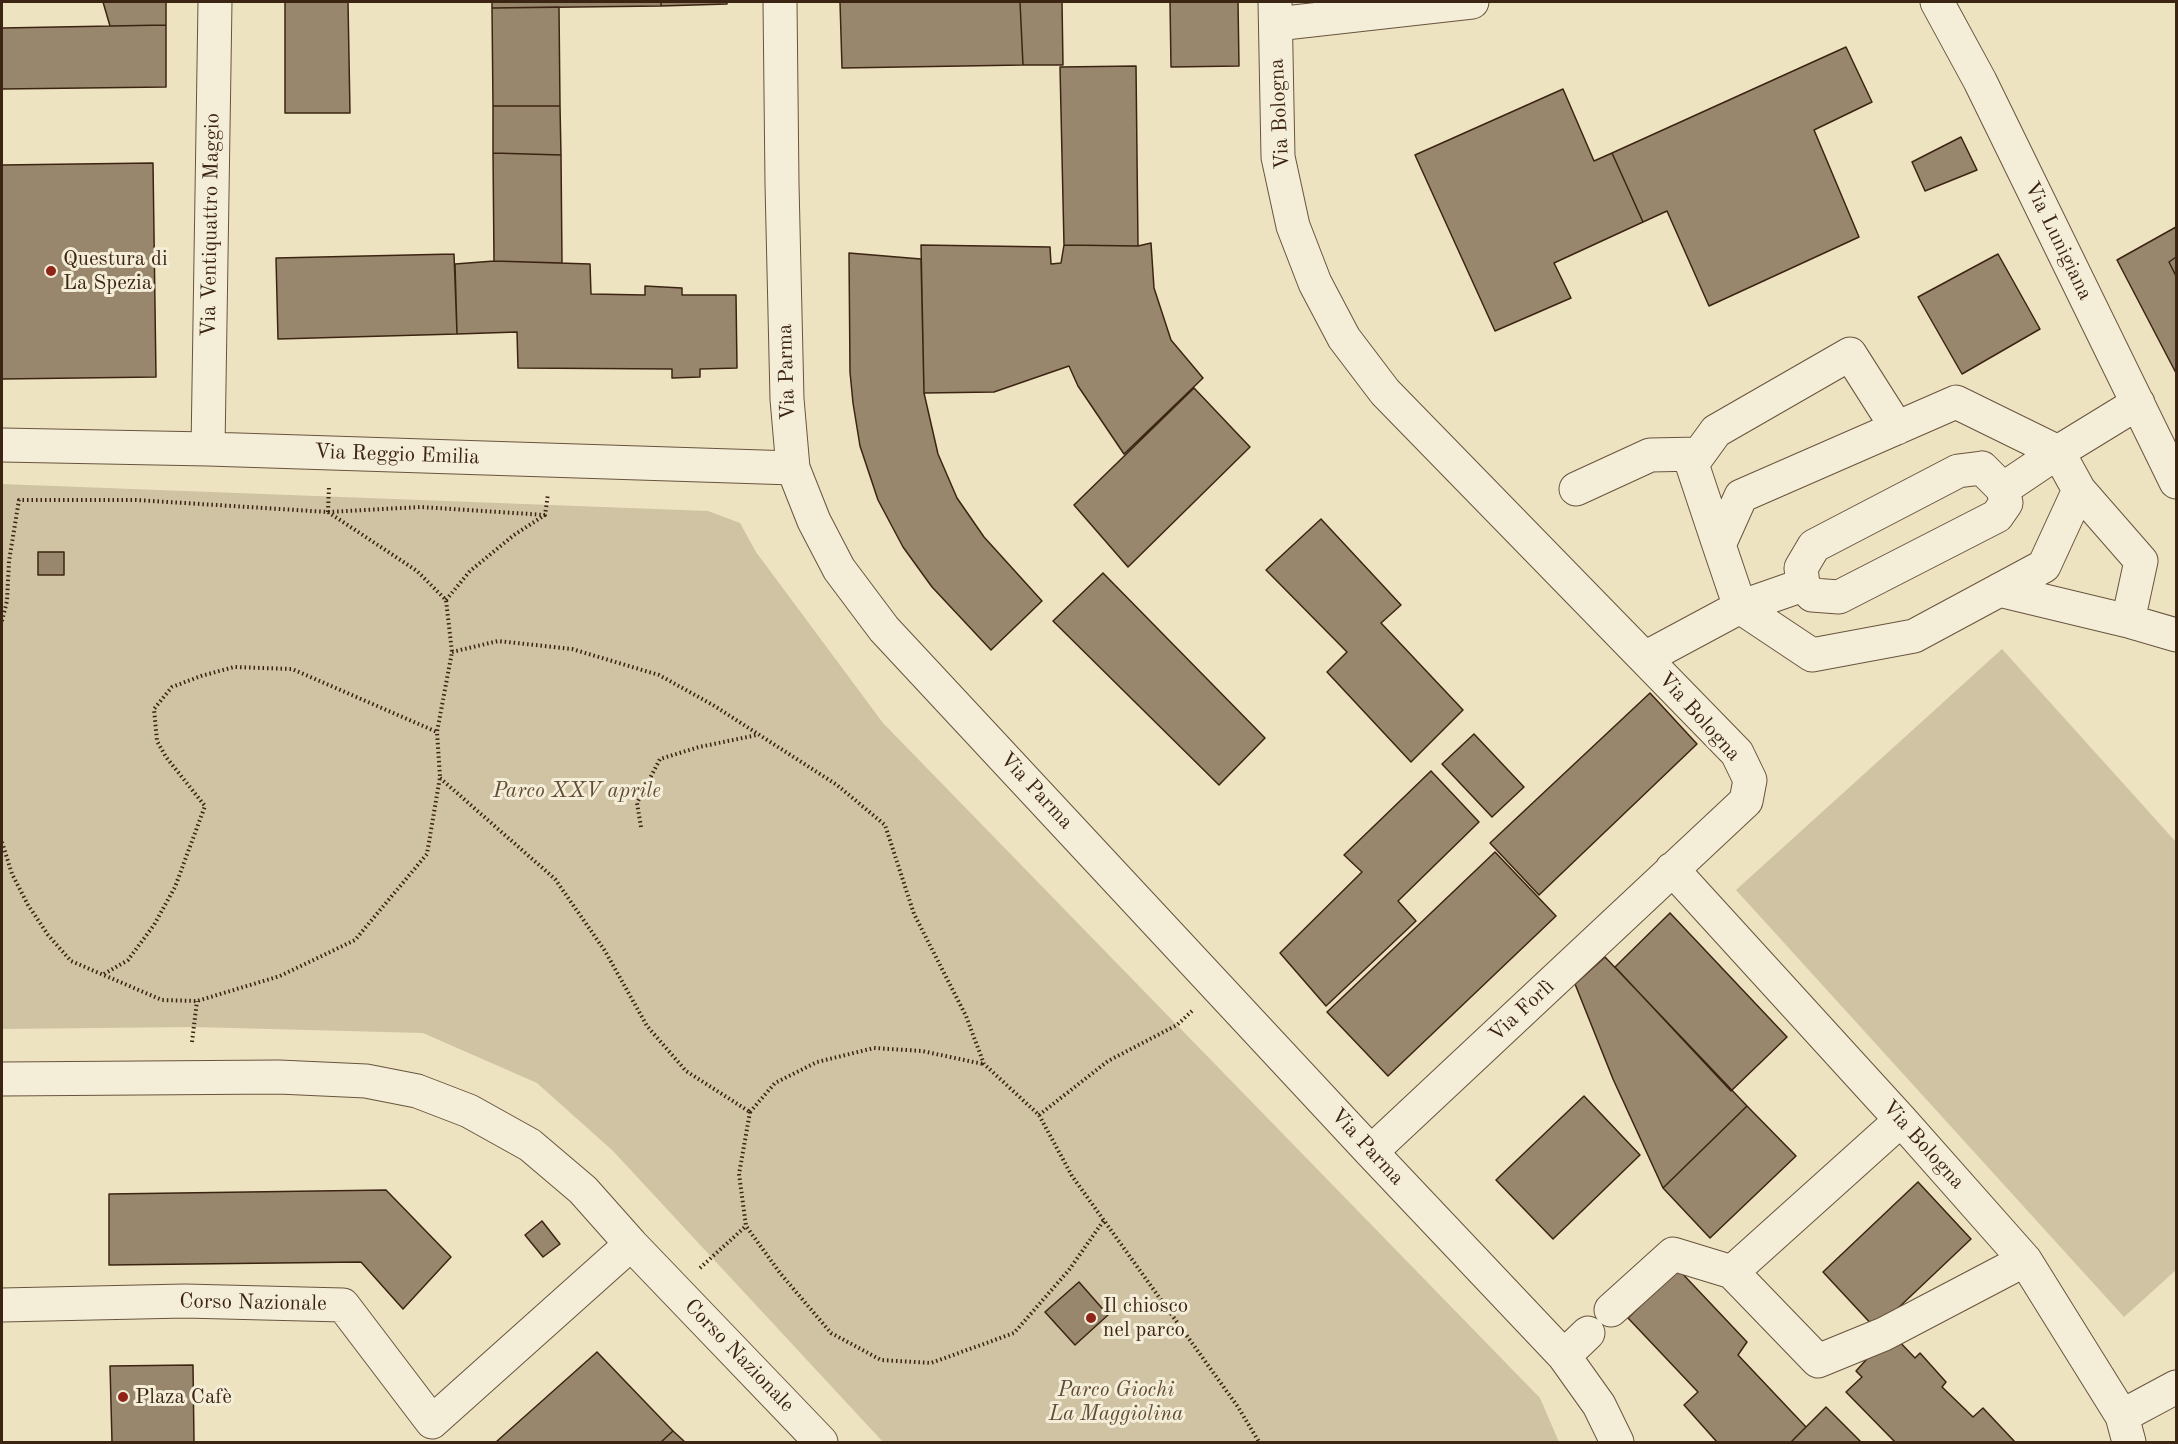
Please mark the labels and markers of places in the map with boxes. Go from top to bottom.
place label: Questura di La Spezia [63,246,168,296]
marker: Questura di La Spezia [44,264,58,278]
place label: Il chiosco nel parco [1103,1293,1188,1343]
marker: Il chiosco nel parco [1084,1311,1098,1325]
place label: Plaza Cafè [135,1384,232,1410]
marker: Plaza Cafè [116,1390,130,1404]

